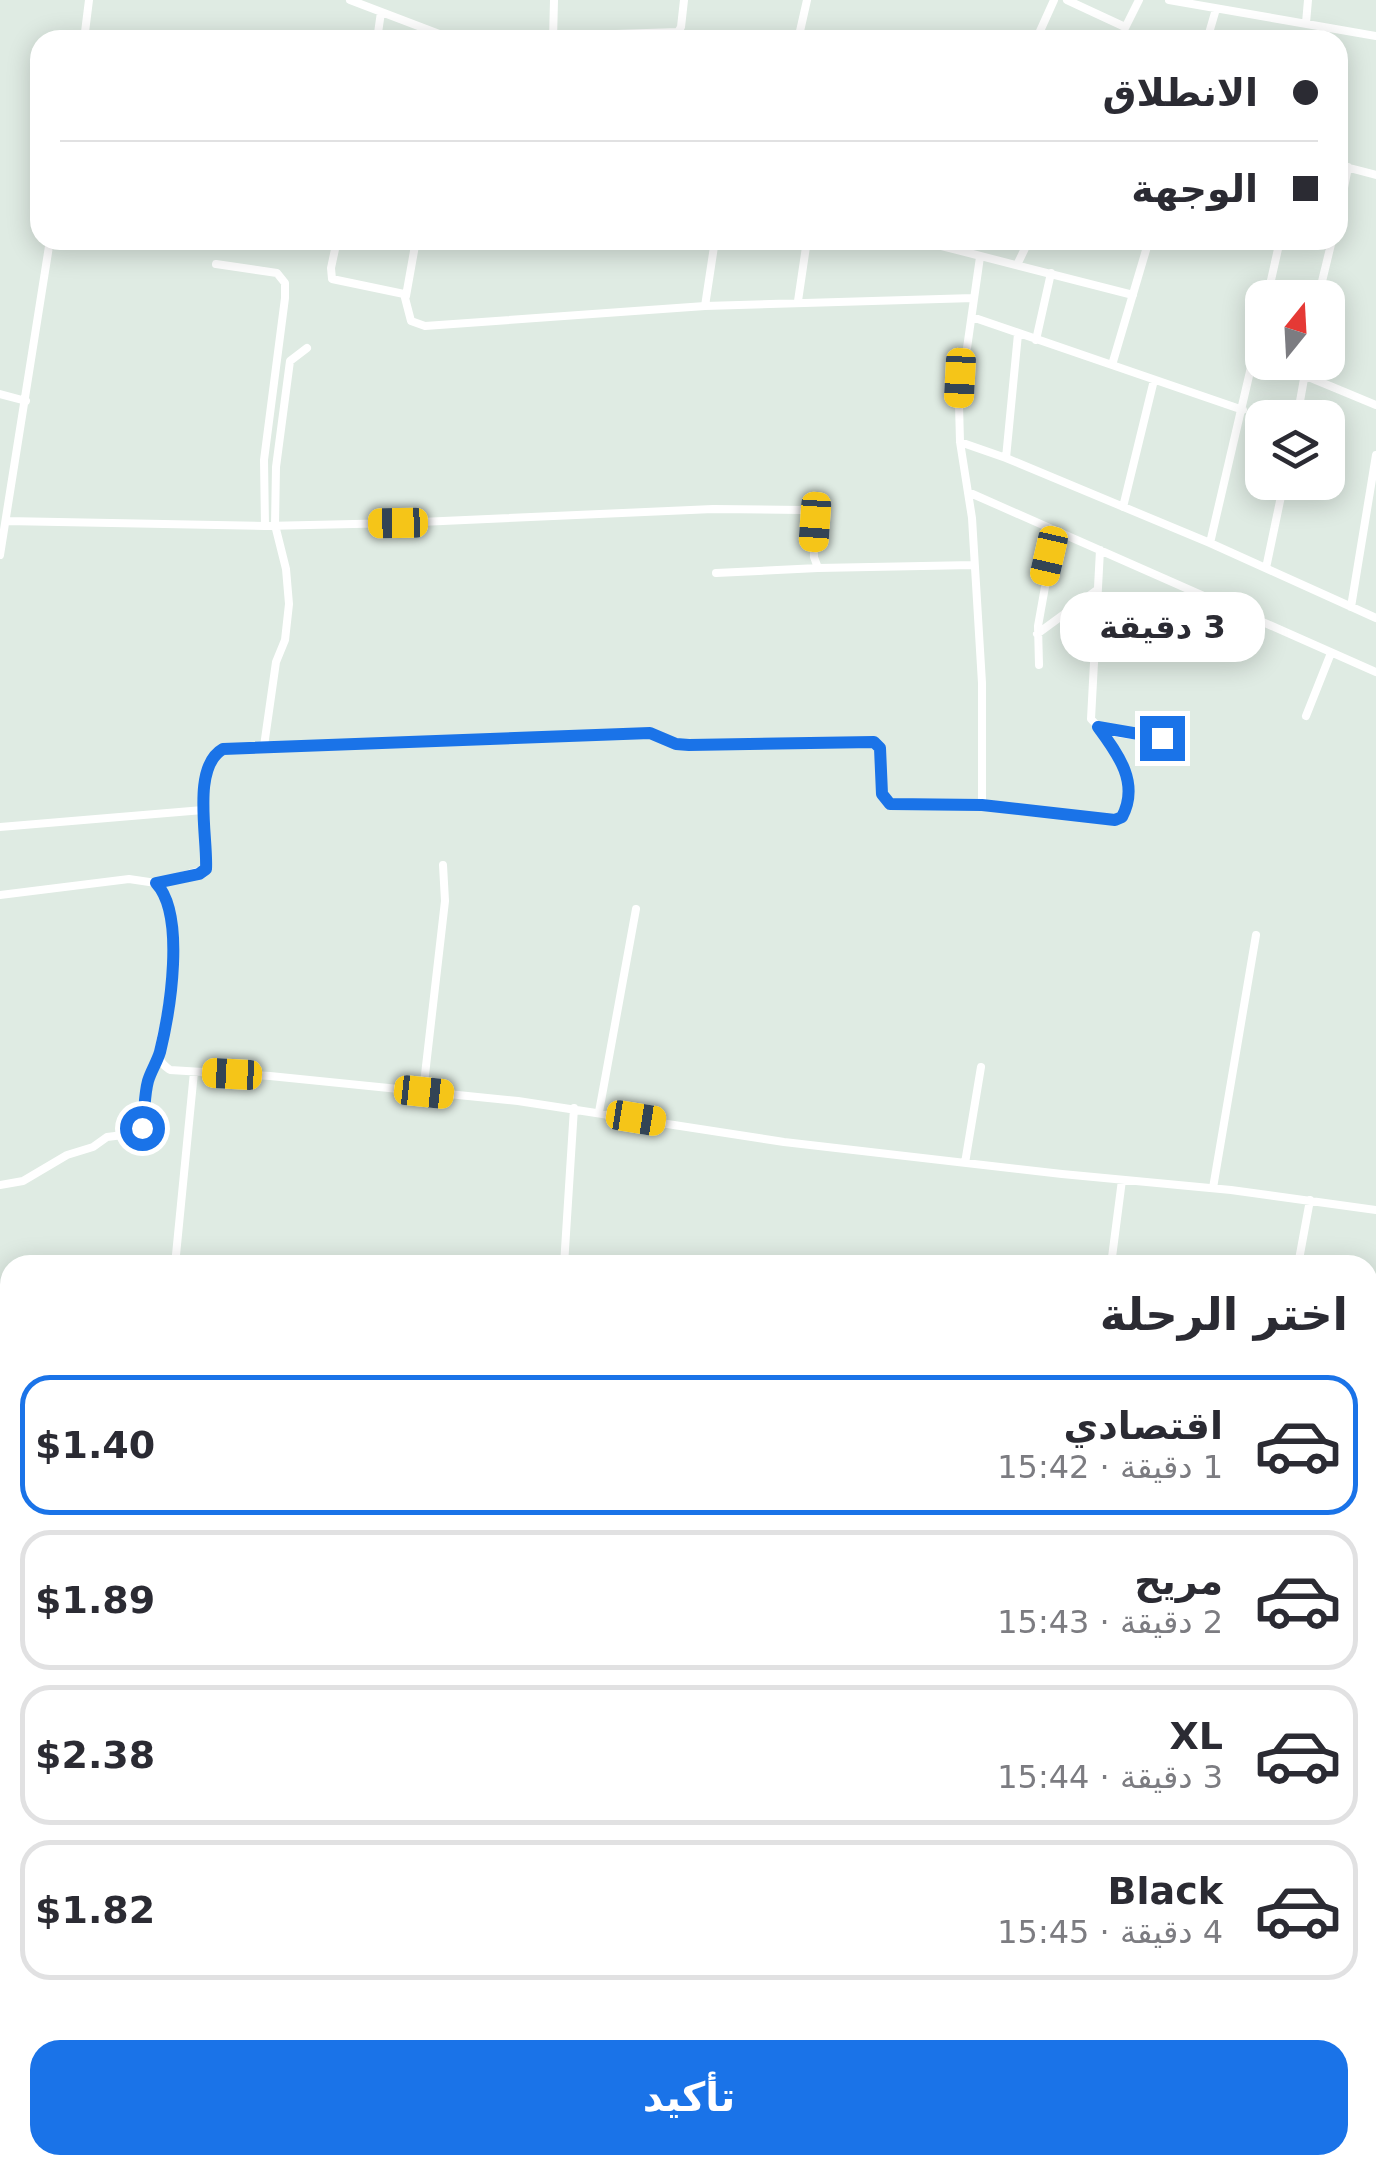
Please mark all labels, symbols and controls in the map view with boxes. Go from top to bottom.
text: الانطلاق [1103,71,1258,115]
text: الوجهة [1131,167,1258,211]
north arrow [1245,280,1345,380]
map controls [1245,280,1345,500]
car [943,347,977,409]
button: layers [1245,400,1345,500]
car [798,491,832,553]
car [368,507,428,539]
car [1028,523,1070,589]
callout: 3 دقيقة [1060,593,1264,663]
text: 3 دقيقة [1099,608,1226,646]
route end [1140,716,1185,761]
car [201,1057,263,1091]
car [393,1074,455,1110]
car [604,1098,668,1138]
route start [120,1106,165,1151]
text: اختر الرحلة [1100,1288,1348,1341]
icon: car [1253,1400,1343,1490]
text: اقتصادي [1064,1404,1223,1448]
text: $1.40 [35,1423,155,1467]
text: 1 دقيقة · 15:42 [997,1448,1223,1486]
icon: car [1253,1555,1343,1645]
text: مريح [1134,1559,1223,1603]
text: $1.89 [35,1578,155,1622]
text: 2 دقيقة · 15:43 [997,1603,1223,1641]
icon: car [1253,1710,1343,1800]
text: XL [1169,1714,1223,1758]
text: $2.38 [35,1733,155,1777]
text: 3 دقيقة · 15:44 [997,1758,1223,1796]
icon: car [1253,1865,1343,1955]
text: Black [1108,1869,1223,1913]
text: $1.82 [35,1888,155,1932]
text: 4 دقيقة · 15:45 [997,1913,1223,1951]
button: تأكيد [30,2040,1348,2155]

